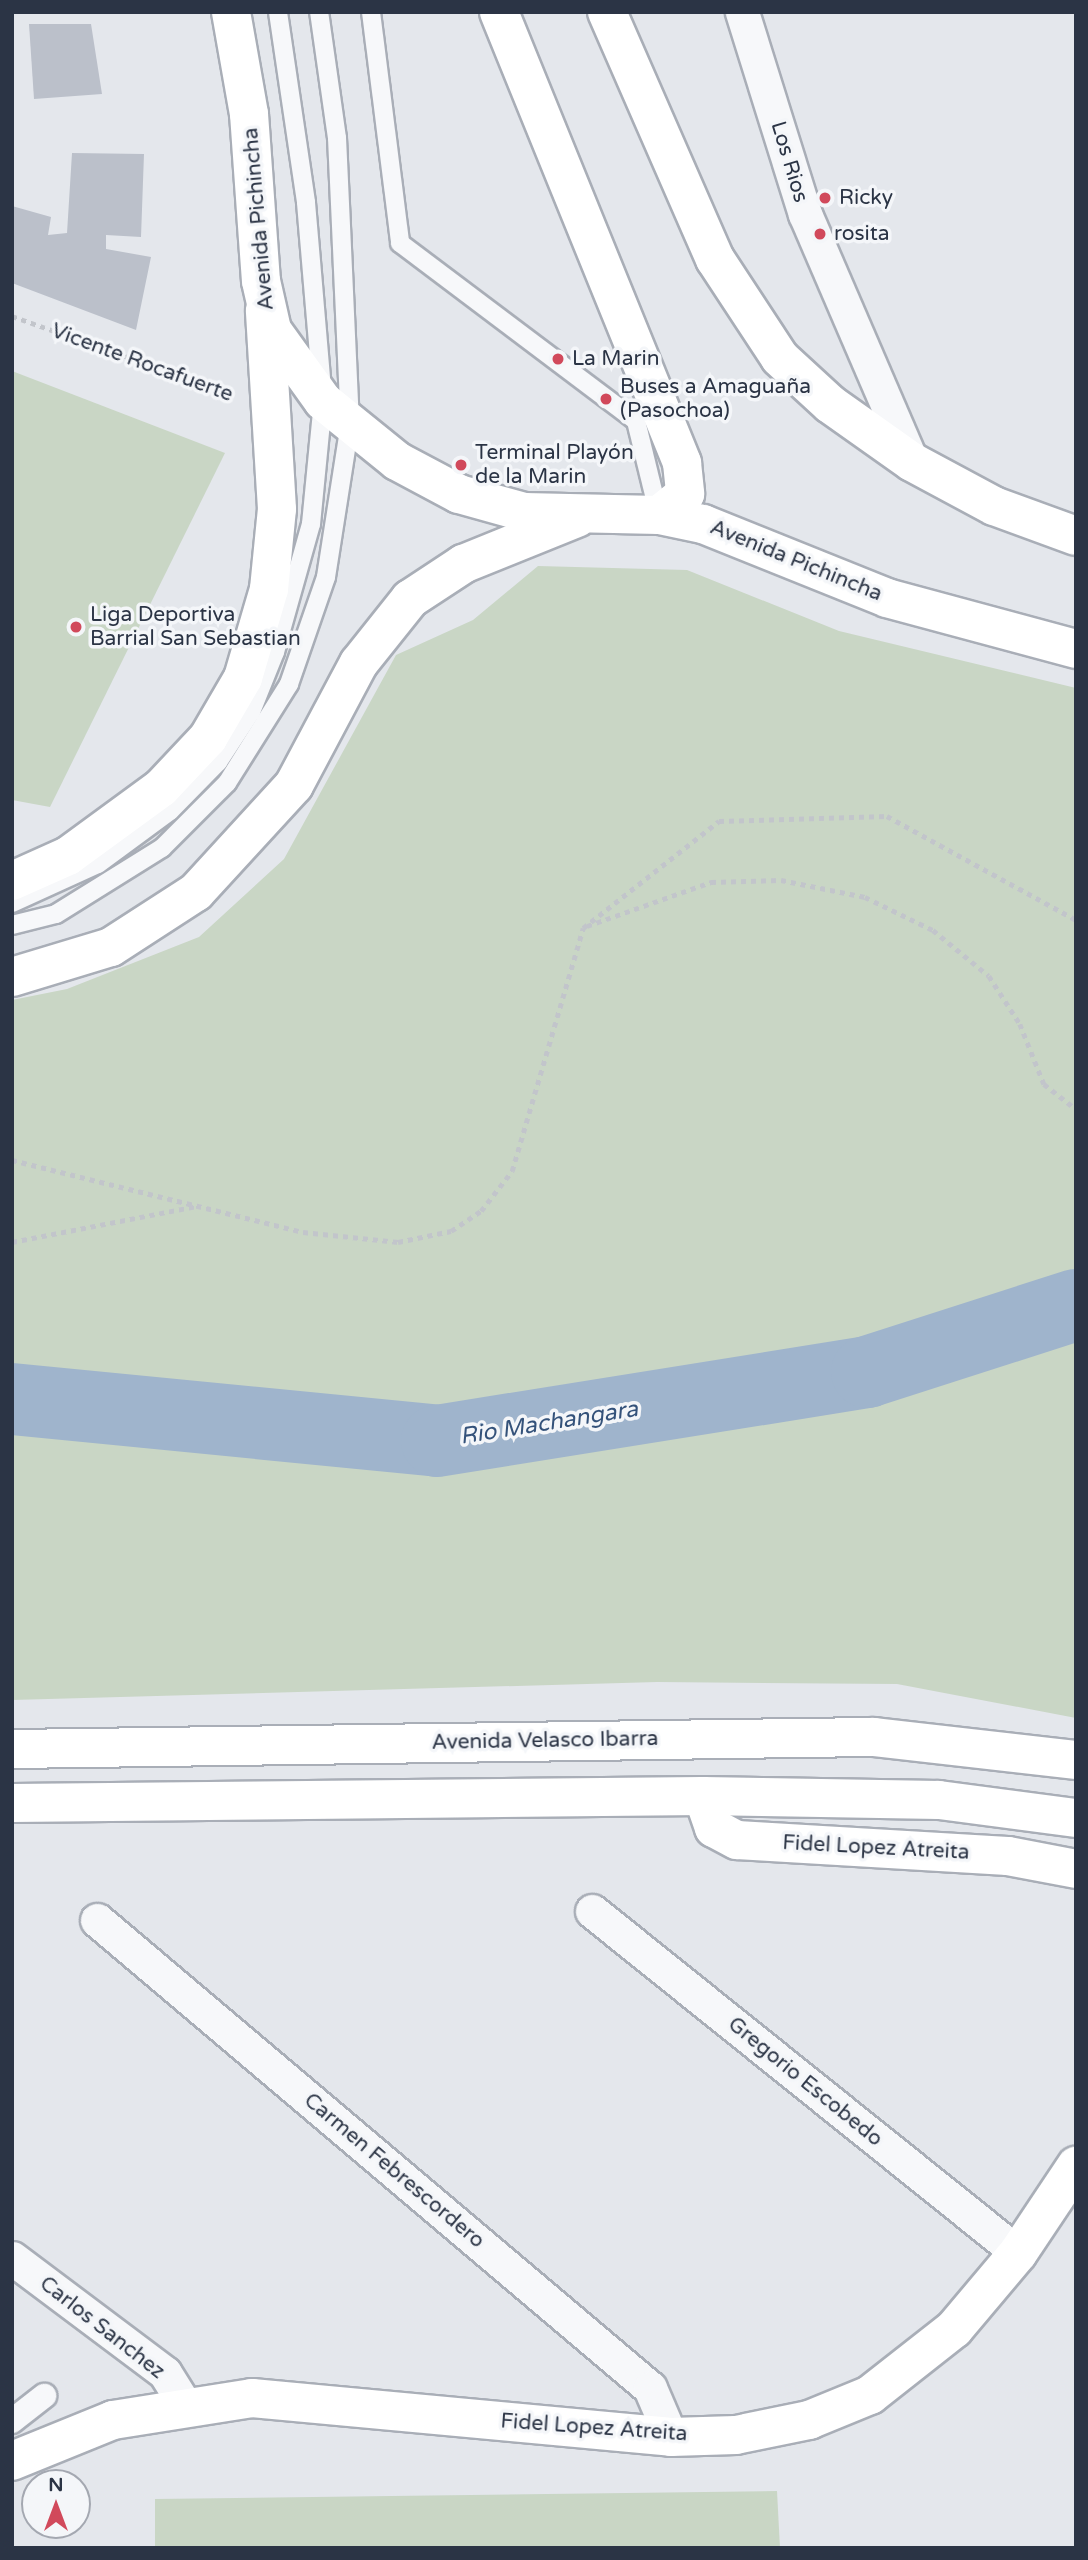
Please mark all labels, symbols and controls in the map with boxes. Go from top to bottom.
street label: Los Rios [765,118,813,206]
street label: Avenida Pichincha [238,127,280,311]
place label: Ricky [839,185,893,211]
marker: Ricky [817,190,833,206]
place label: rosita [834,221,890,247]
marker: rosita [812,226,828,242]
street label: Vicente Rocafuerte [48,318,236,408]
place label: La Marin [572,346,660,372]
marker: La Marin [550,351,566,367]
place label: Buses a Amaguaña (Pasochoa) [620,374,811,424]
marker: Buses a Amaguaña (Pasochoa) [598,391,614,407]
place label: Terminal Playón de la Marin [475,440,634,490]
marker: Terminal Playón de la Marin [453,457,469,473]
street label: Avenida Pichincha [706,515,886,607]
place label: Liga Deportiva Barrial San Sebastian [90,602,301,652]
marker: Liga Deportiva Barrial San Sebastian [68,619,84,635]
water label: Rio Machangara [458,1395,640,1451]
street label: Avenida Velasco Ibarra [431,1726,659,1756]
street label: Fidel Lopez Atreita [782,1831,970,1865]
street label: Gregorio Escobedo [723,2012,887,2152]
street label: Carmen Febrescordero [299,2088,489,2254]
street label: Carlos Sanchez [34,2271,170,2385]
street label: Fidel Lopez Atreita [500,2409,688,2447]
north arrow [21,2469,91,2539]
text: N [48,2474,64,2496]

